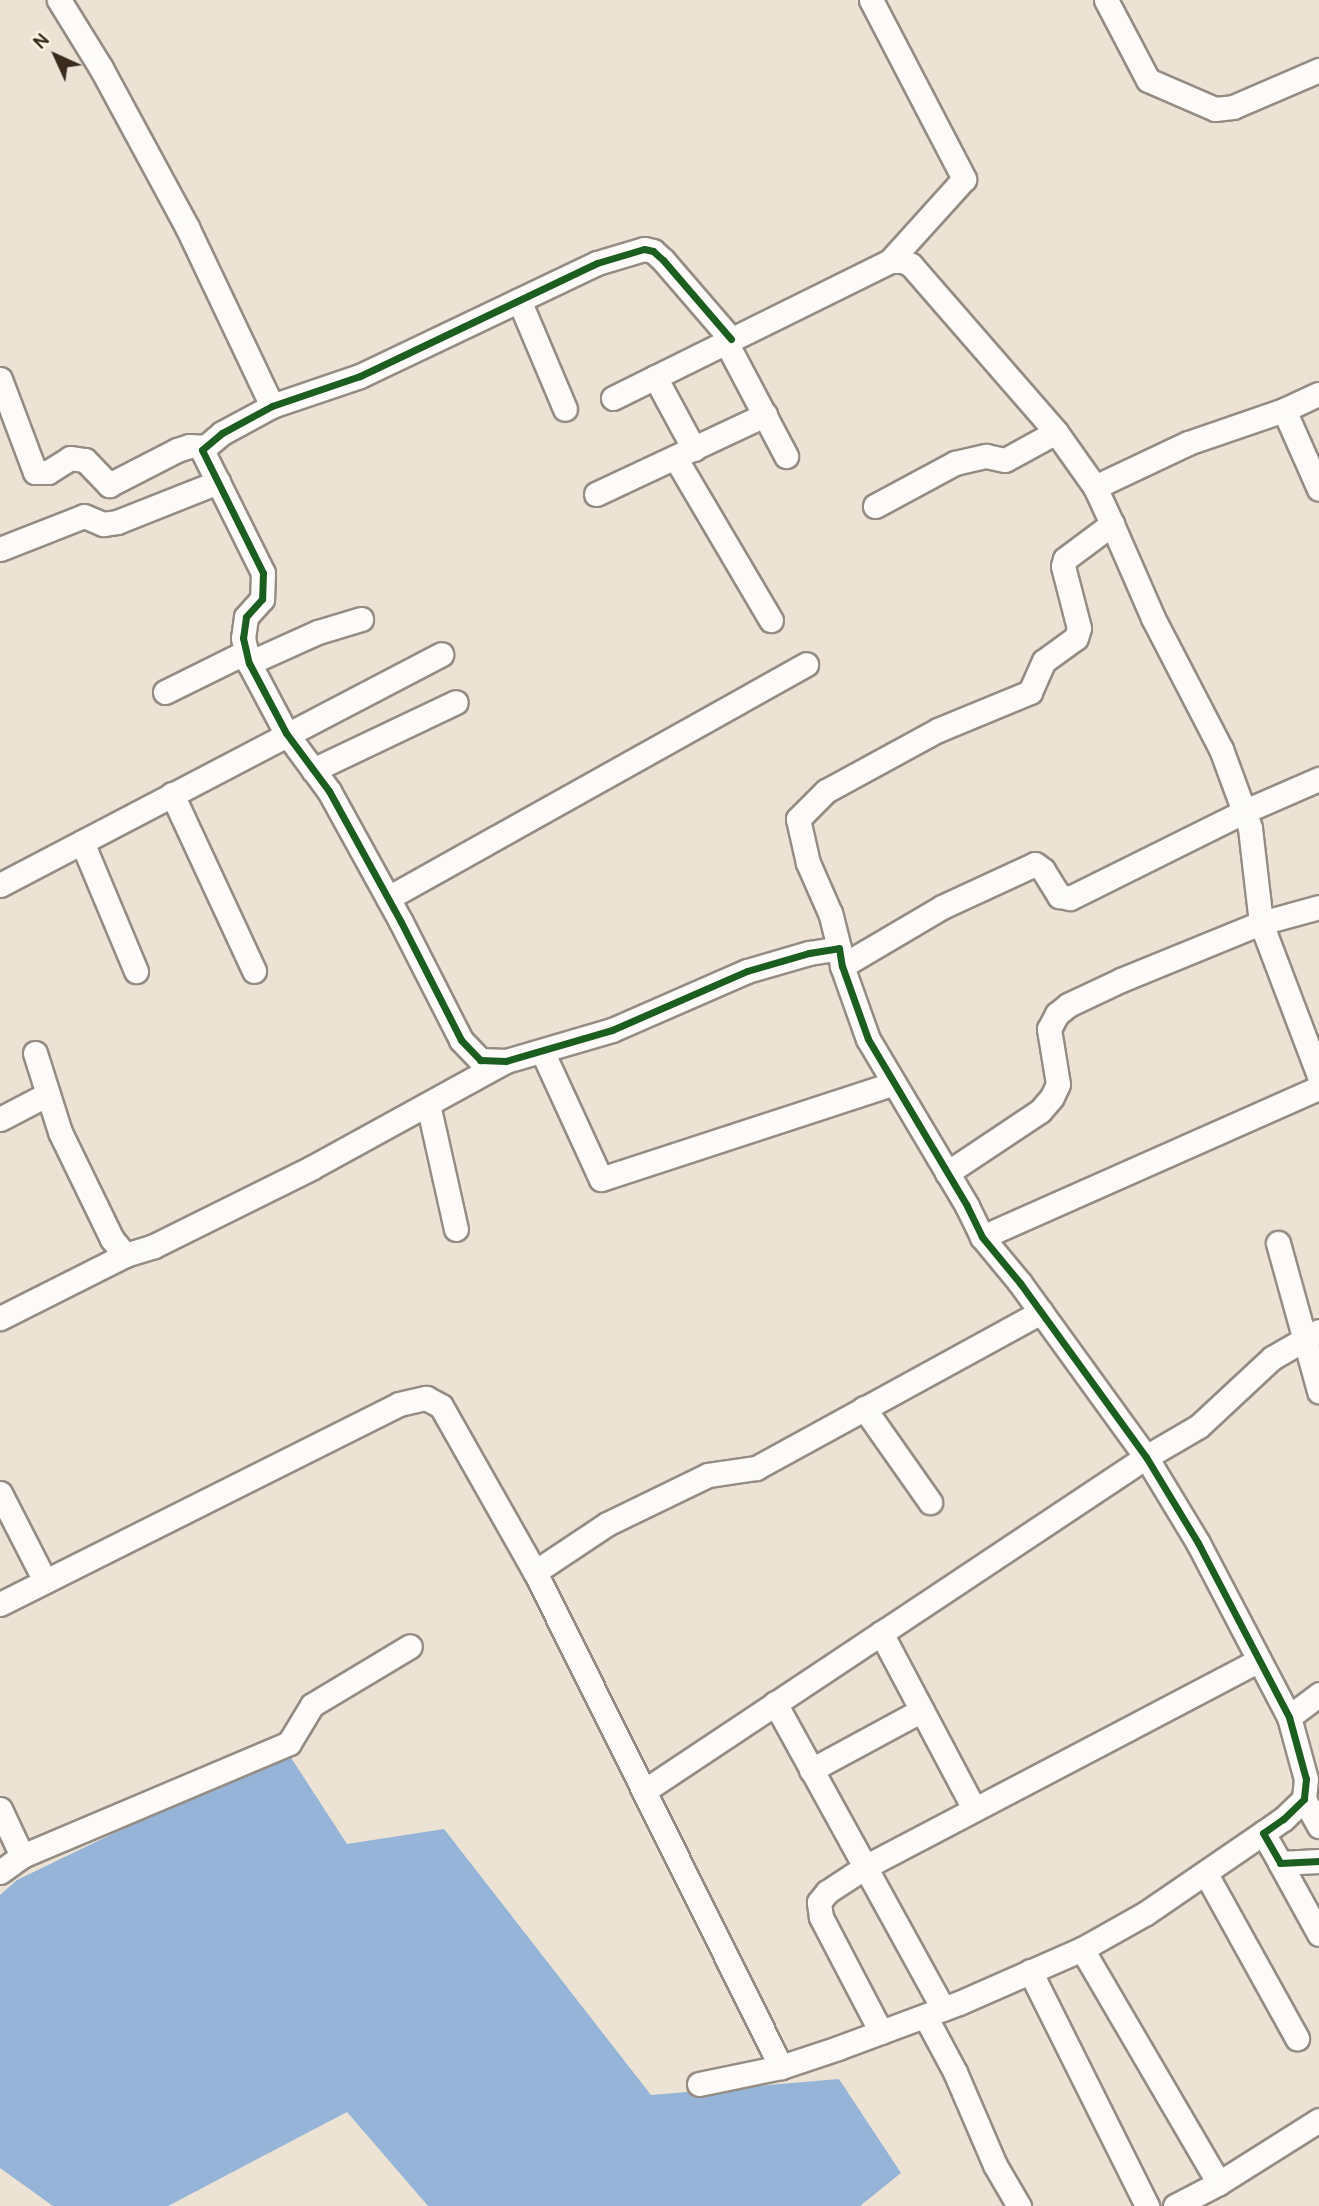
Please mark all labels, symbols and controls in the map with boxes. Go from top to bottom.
north arrow [21,21,91,91]
text: N [28,28,54,54]

